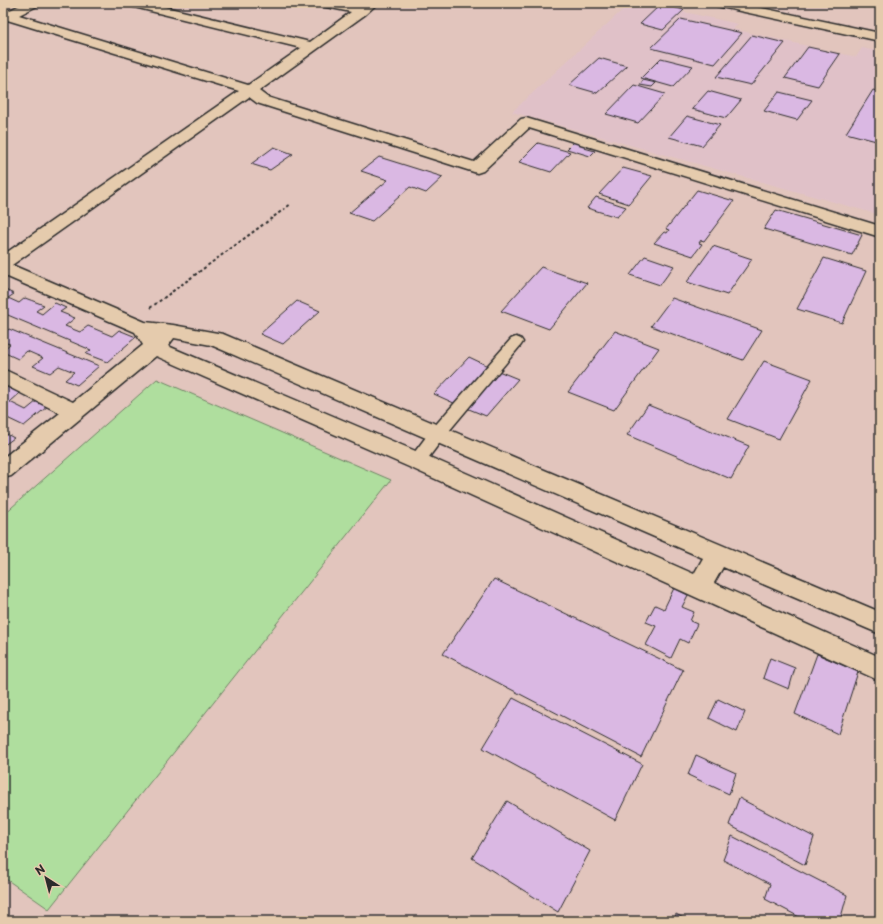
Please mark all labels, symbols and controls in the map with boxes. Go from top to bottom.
north arrow [26,858,66,898]
text: N [31,860,49,879]

